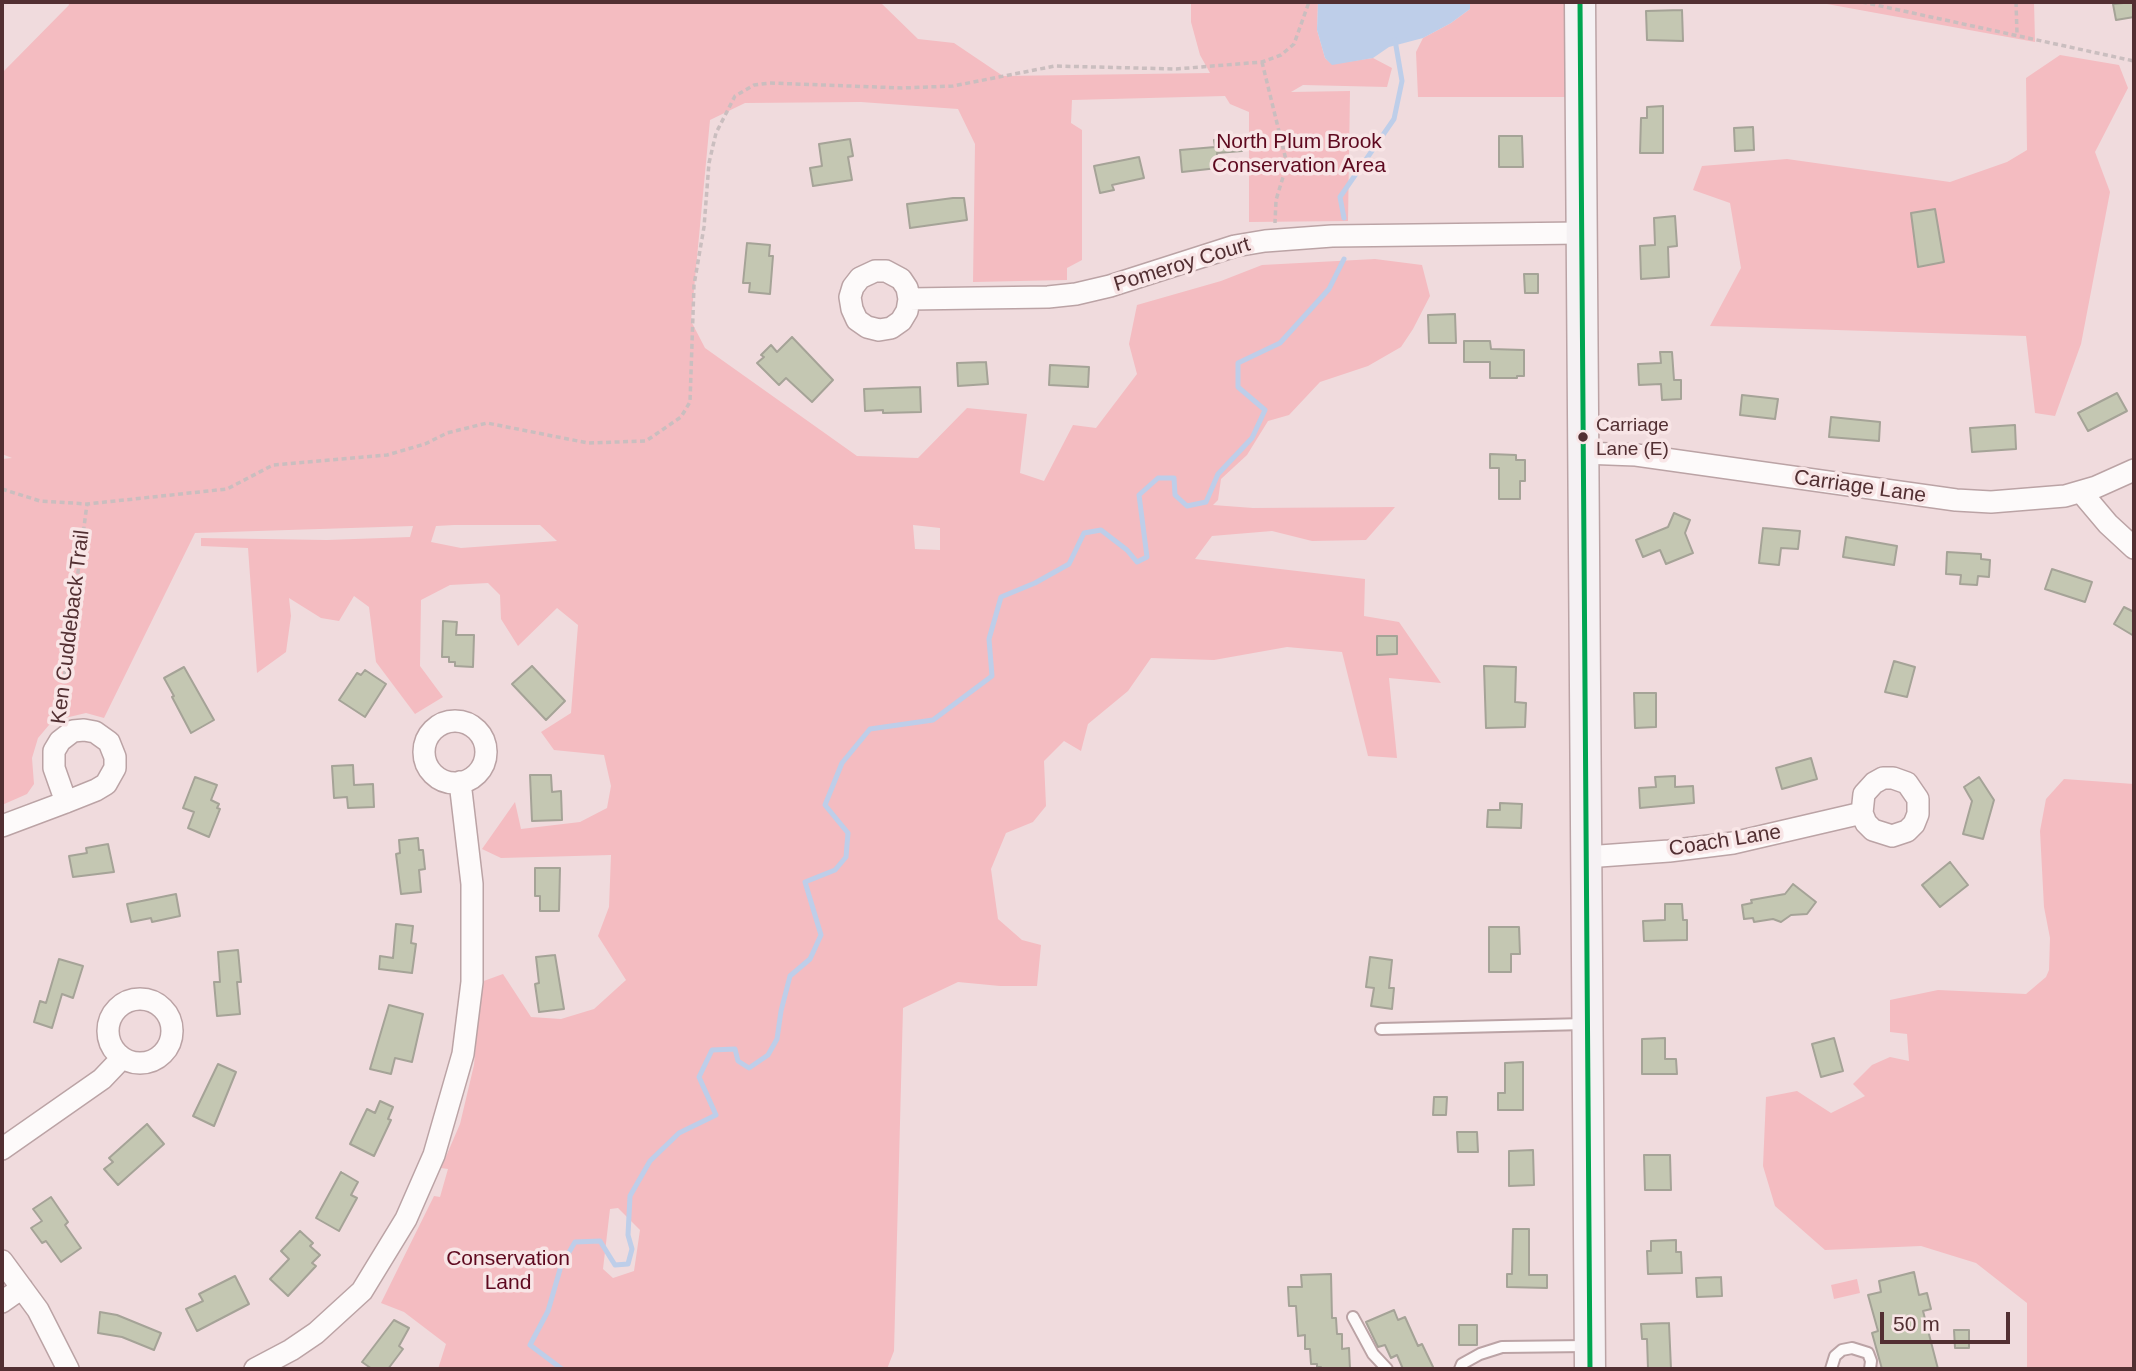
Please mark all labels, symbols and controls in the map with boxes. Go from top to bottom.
park label: North Plum Brook Conservation Area [1212,129,1386,179]
street label: Pomeroy Court [1111,232,1253,298]
place label: Carriage Lane (E) [1596,415,1669,459]
marker: Carriage Lane (E) [1576,430,1590,444]
street label: Carriage Lane [1792,465,1928,509]
street label: Ken Cuddeback Trail [47,529,95,725]
street label: Coach Lane [1667,820,1783,862]
park label: Conservation Land [446,1246,570,1296]
scale bar [1884,1298,2014,1342]
text: 50 m [1893,1312,1940,1335]

